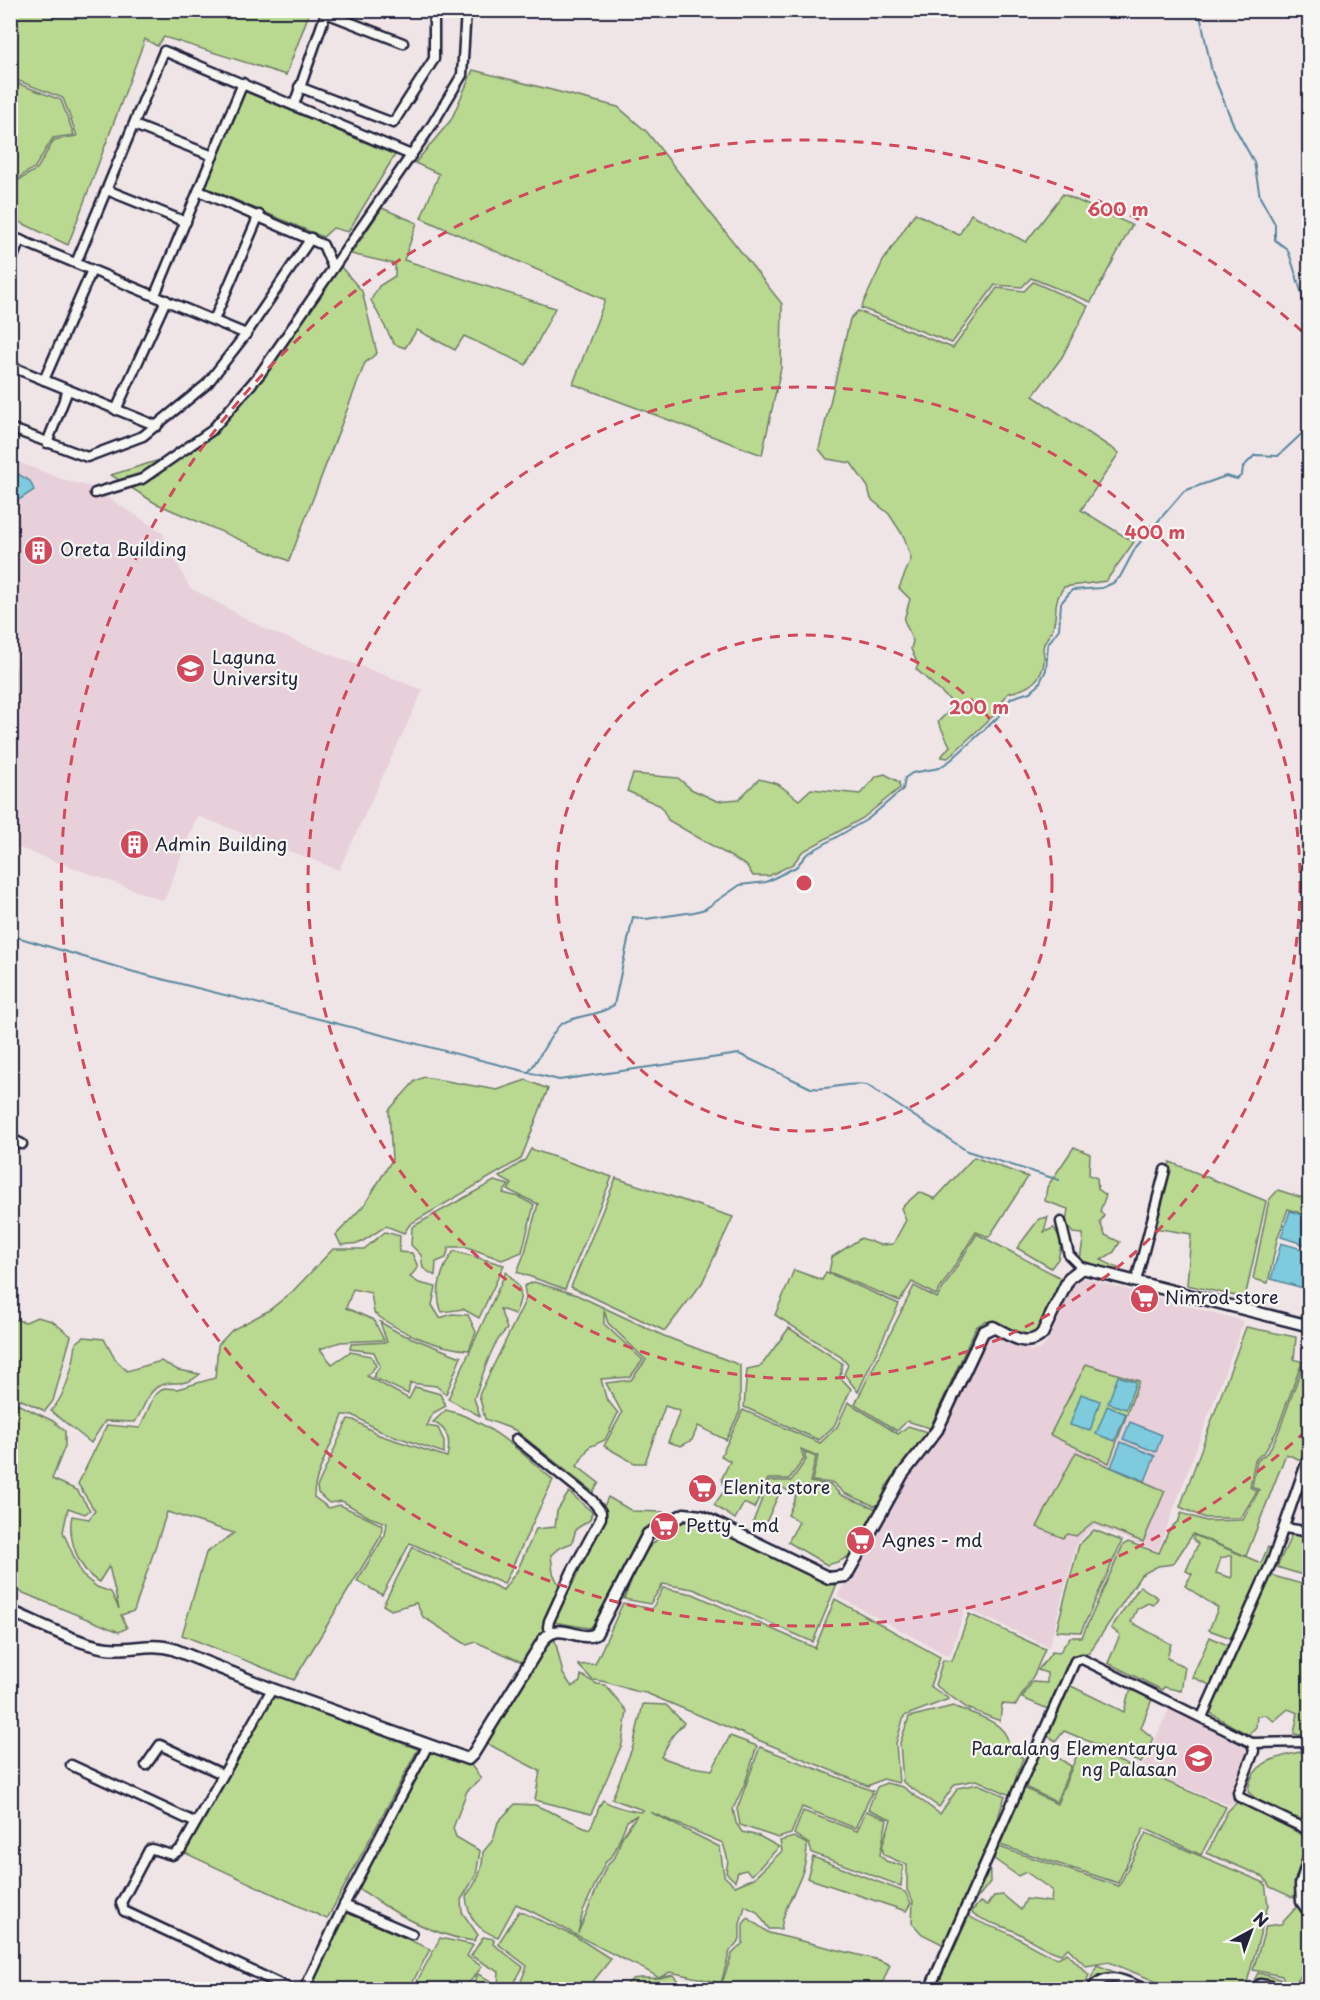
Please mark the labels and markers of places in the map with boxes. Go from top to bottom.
building icon: Oreta Building [23,534,55,566]
place label: Oreta Building [60,535,187,562]
place label: Laguna University [212,643,298,691]
school or university icon: Laguna University [175,652,207,684]
building icon: Admin Building [118,829,150,861]
place label: Admin Building [155,830,287,857]
centre of rings [794,873,814,893]
supermarket icon: Nimrod store [1128,1282,1160,1314]
place label: Nimrod store [1165,1283,1279,1310]
supermarket icon: Elenita store [686,1472,718,1504]
place label: Elenita store [723,1473,830,1500]
supermarket icon: Petty - md [649,1510,681,1542]
place label: Petty - md [686,1511,779,1538]
supermarket icon: Agnes - md [845,1525,877,1557]
place label: Agnes - md [882,1526,982,1553]
place label: Paaralang Elementarya ng Palasan [971,1734,1178,1782]
school or university icon: Paaralang Elementarya ng Palasan [1182,1743,1214,1775]

